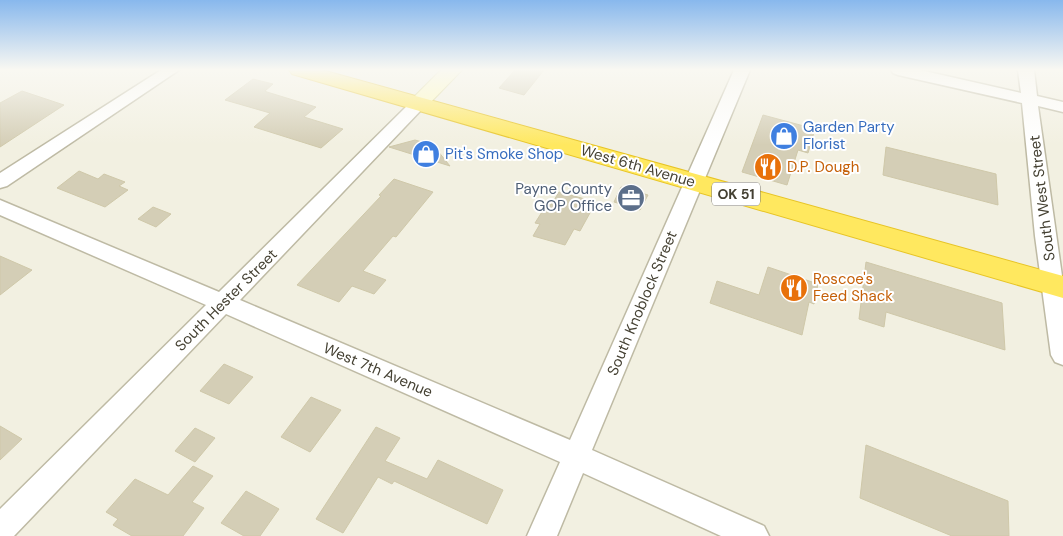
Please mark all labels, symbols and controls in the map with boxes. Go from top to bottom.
place label: Garden Party Florist [803,117,895,154]
shop icon: Garden Party Florist [769,121,799,151]
street label: South West Street [1024,134,1060,262]
shop icon: Pit's Smoke Shop [411,139,441,169]
street label: West 6th Avenue [578,140,698,192]
place label: Pit's Smoke Shop [445,144,563,164]
restaurant icon: D.P. Dough [753,152,783,182]
place label: D.P. Dough [787,157,859,177]
place label: Payne County GOP Office [515,179,613,216]
road number: OK 51 [712,182,760,205]
office icon: Payne County GOP Office [616,183,646,213]
street label: South Knoblock Street [602,228,682,378]
street label: South Hester Street [171,244,282,355]
place label: Roscoe's Feed Shack [813,269,893,306]
restaurant icon: Roscoe's Feed Shack [779,273,809,303]
street label: West 7th Avenue [320,338,436,402]

